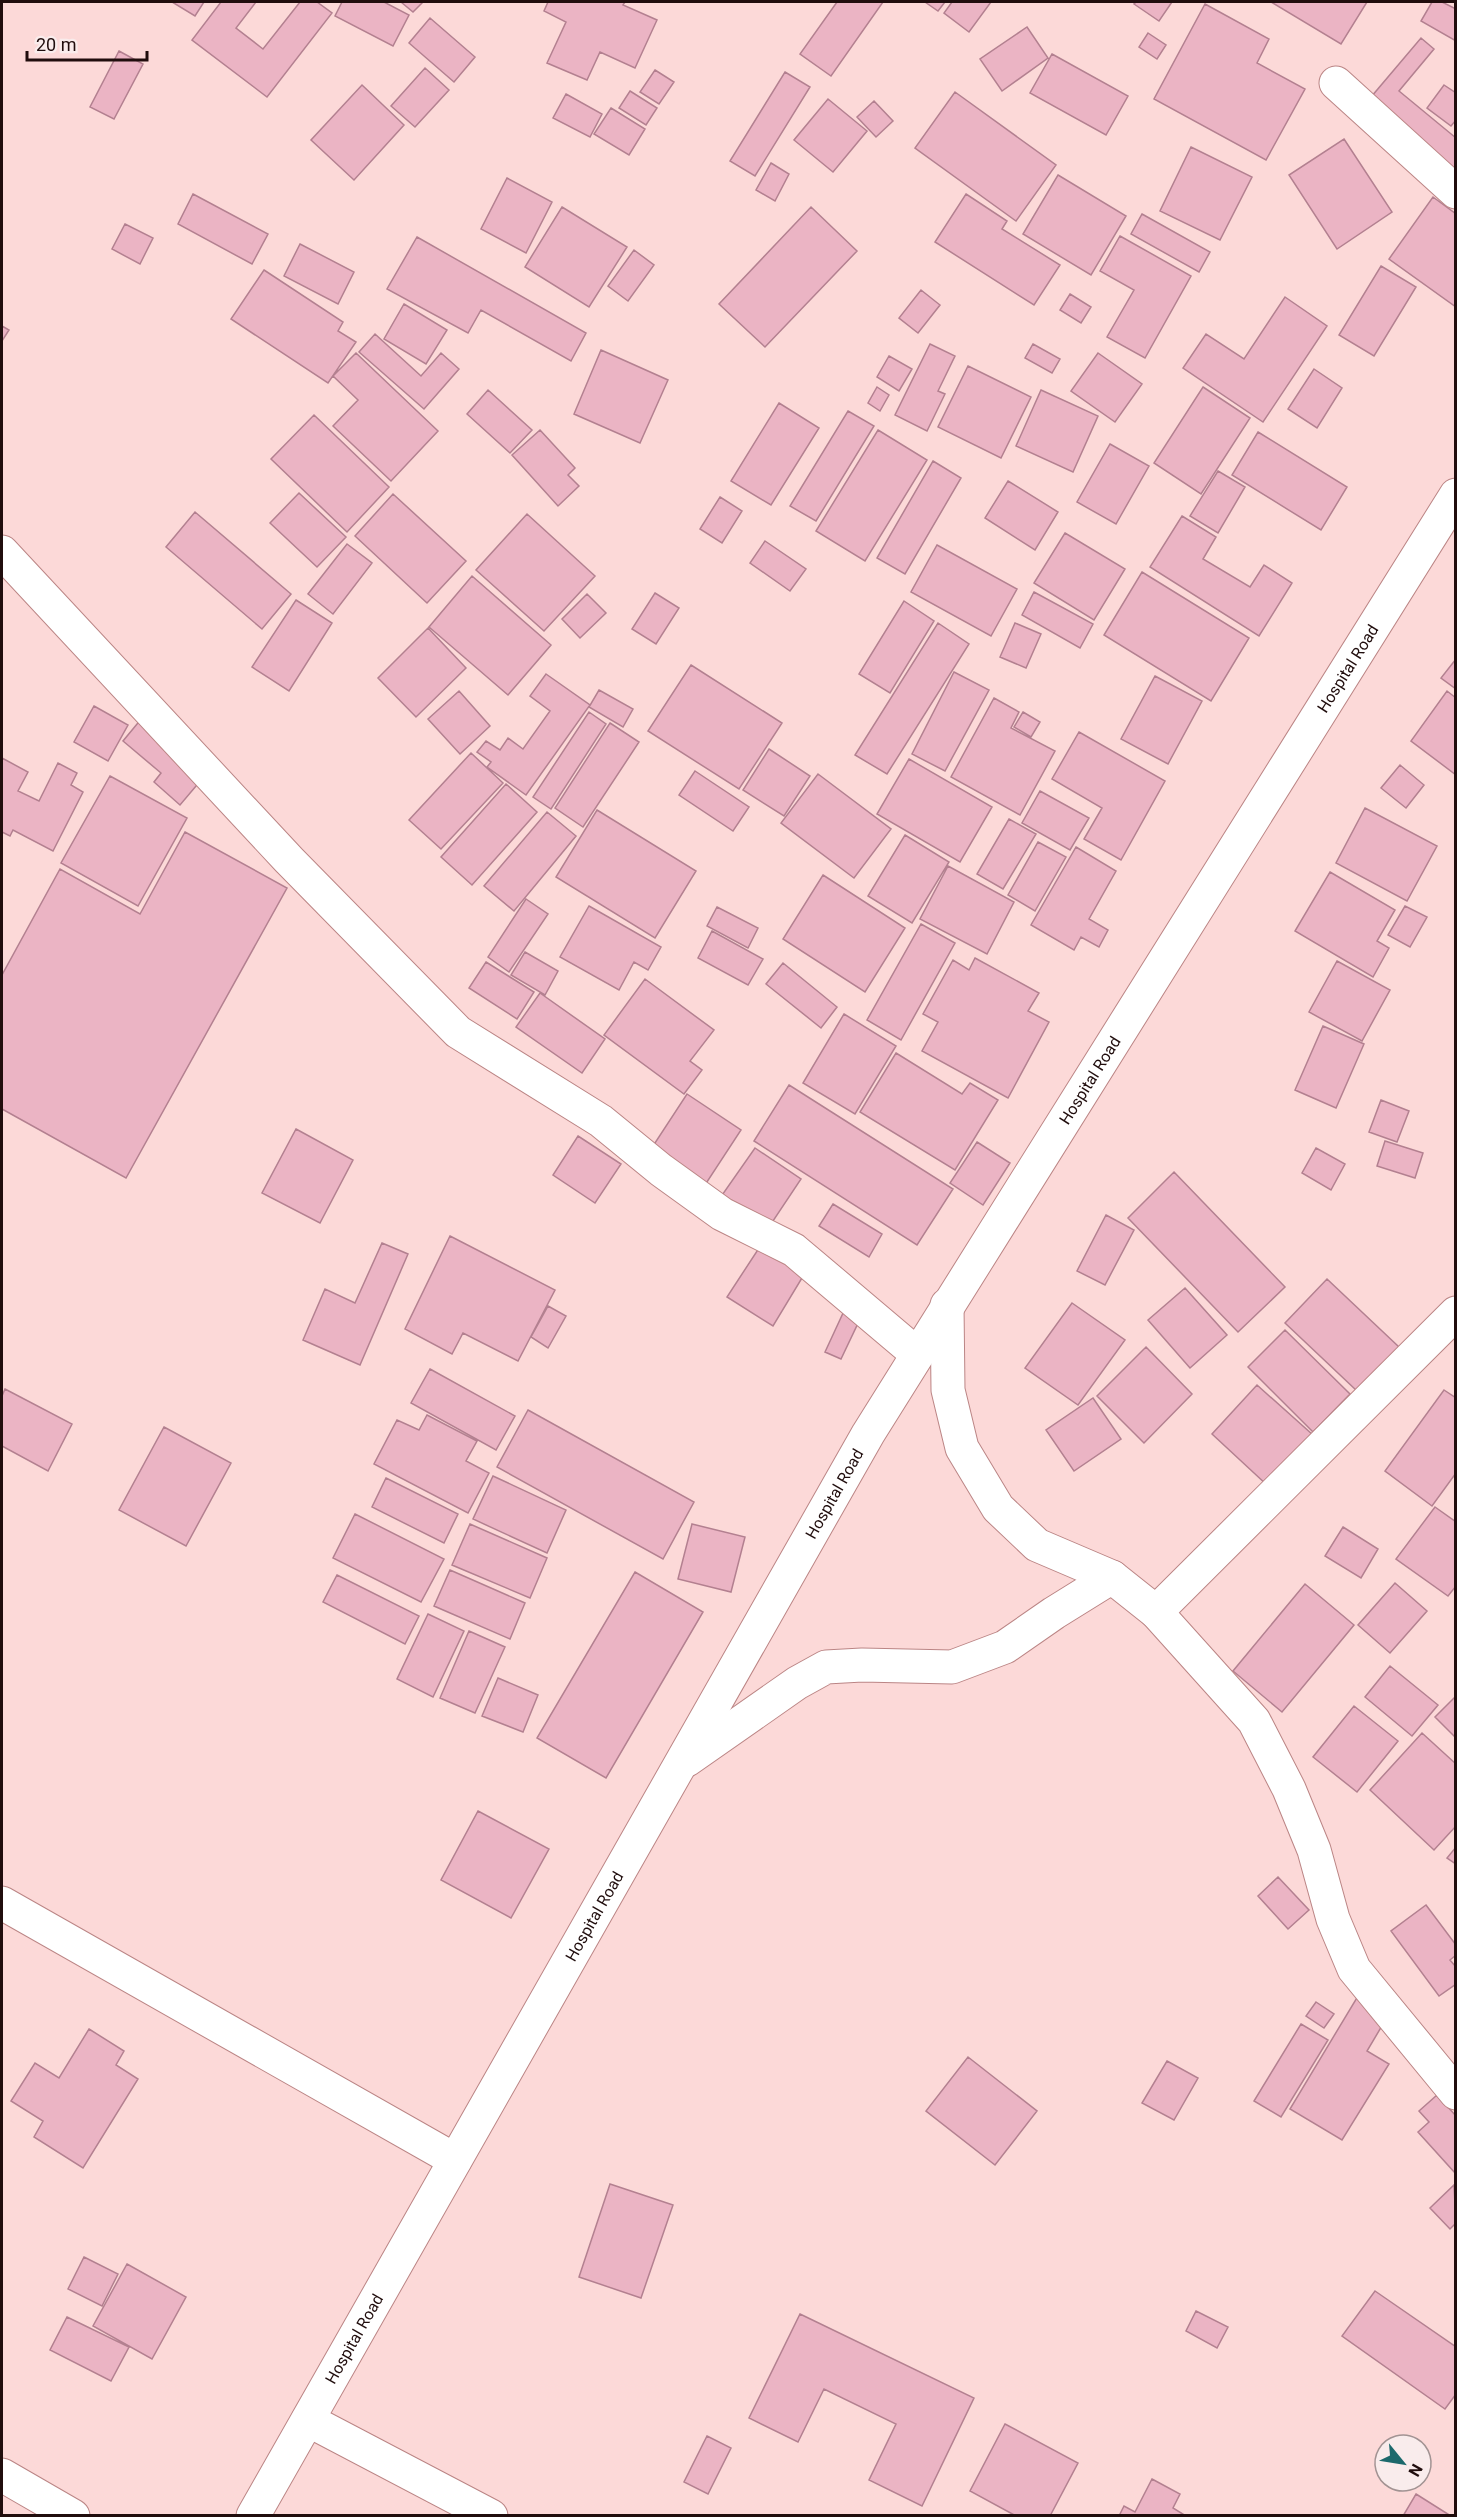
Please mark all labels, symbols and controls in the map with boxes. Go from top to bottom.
scale bar [27,24,147,62]
text: 20 m [36,34,76,55]
street label: Hospital Road [1313,621,1382,716]
street label: Hospital Road [1055,1033,1124,1128]
street label: Hospital Road [801,1445,867,1542]
street label: Hospital Road [561,1868,627,1964]
street label: Hospital Road [321,2290,387,2387]
north arrow [1373,2433,1433,2493]
text: N [1405,2461,1427,2480]

